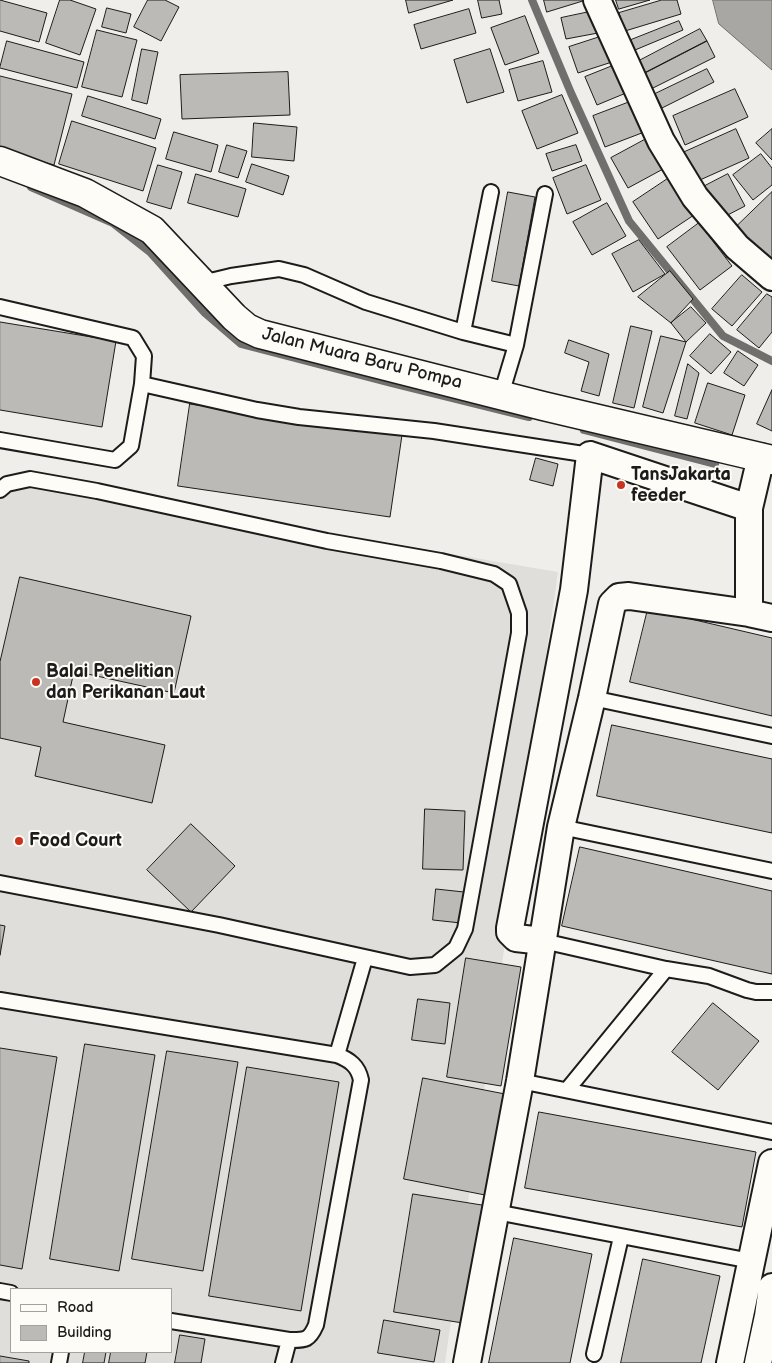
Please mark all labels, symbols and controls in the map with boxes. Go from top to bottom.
street label: Jalan Muara Baru Pompa [260,324,464,394]
place label: TansJakarta feeder [631,464,731,506]
marker: TansJakarta feeder [615,479,627,491]
place label: Balai Penelitian dan Perikanan Laut [46,661,205,704]
marker: Balai Penelitian dan Perikanan Laut [30,676,42,688]
place label: Food Court [29,830,122,852]
marker: Food Court [13,835,25,847]
legend [10,1288,172,1353]
text: Road [57,1298,93,1317]
text: Building [57,1323,112,1342]

